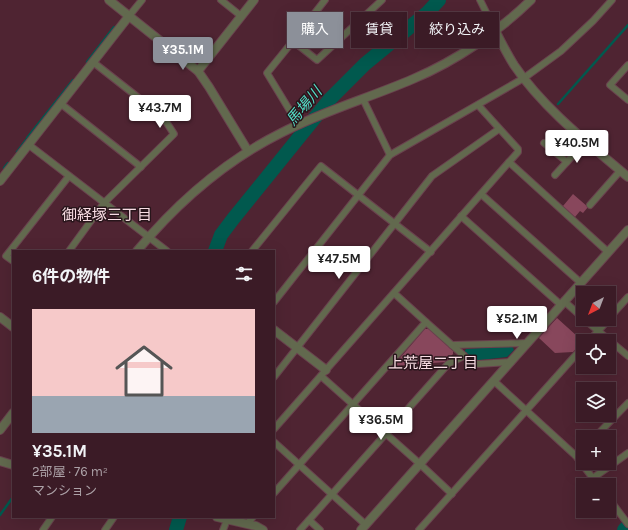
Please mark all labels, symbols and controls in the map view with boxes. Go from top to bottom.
chip: 購入 [287,12,343,48]
chip: 賃貸 [351,12,407,48]
chip: 絞り込み [415,12,499,48]
pin: ¥35.1M [150,37,216,71]
text: ¥35.1M [162,42,204,57]
water label: 馬場川 [283,81,327,129]
pin: ¥43.7M [127,95,193,129]
text: ¥43.7M [138,100,182,115]
pin: ¥40.5M [544,130,610,164]
text: ¥40.5M [554,135,600,150]
district label: 御経塚三丁目 [62,206,152,224]
pin: ¥47.5M [306,246,372,280]
text: ¥47.5M [317,251,361,266]
icon: filters [233,263,255,285]
text: 6件の物件 [32,266,110,286]
north arrow [576,286,616,326]
map controls [576,286,616,518]
pin: ¥52.1M [484,306,550,340]
text: ¥52.1M [496,311,538,326]
button: locate [576,334,616,374]
icon: home [108,335,180,407]
district label: 上荒屋二丁目 [388,354,478,372]
button: layers [576,382,616,422]
pin: ¥36.5M [348,407,414,441]
text: ¥36.5M [358,412,404,427]
button: + [576,430,616,470]
text: ¥35.1M [32,441,87,461]
text: 2部屋 · 76 m² [32,464,108,479]
button: − [576,478,616,518]
text: マンション [32,483,97,498]

